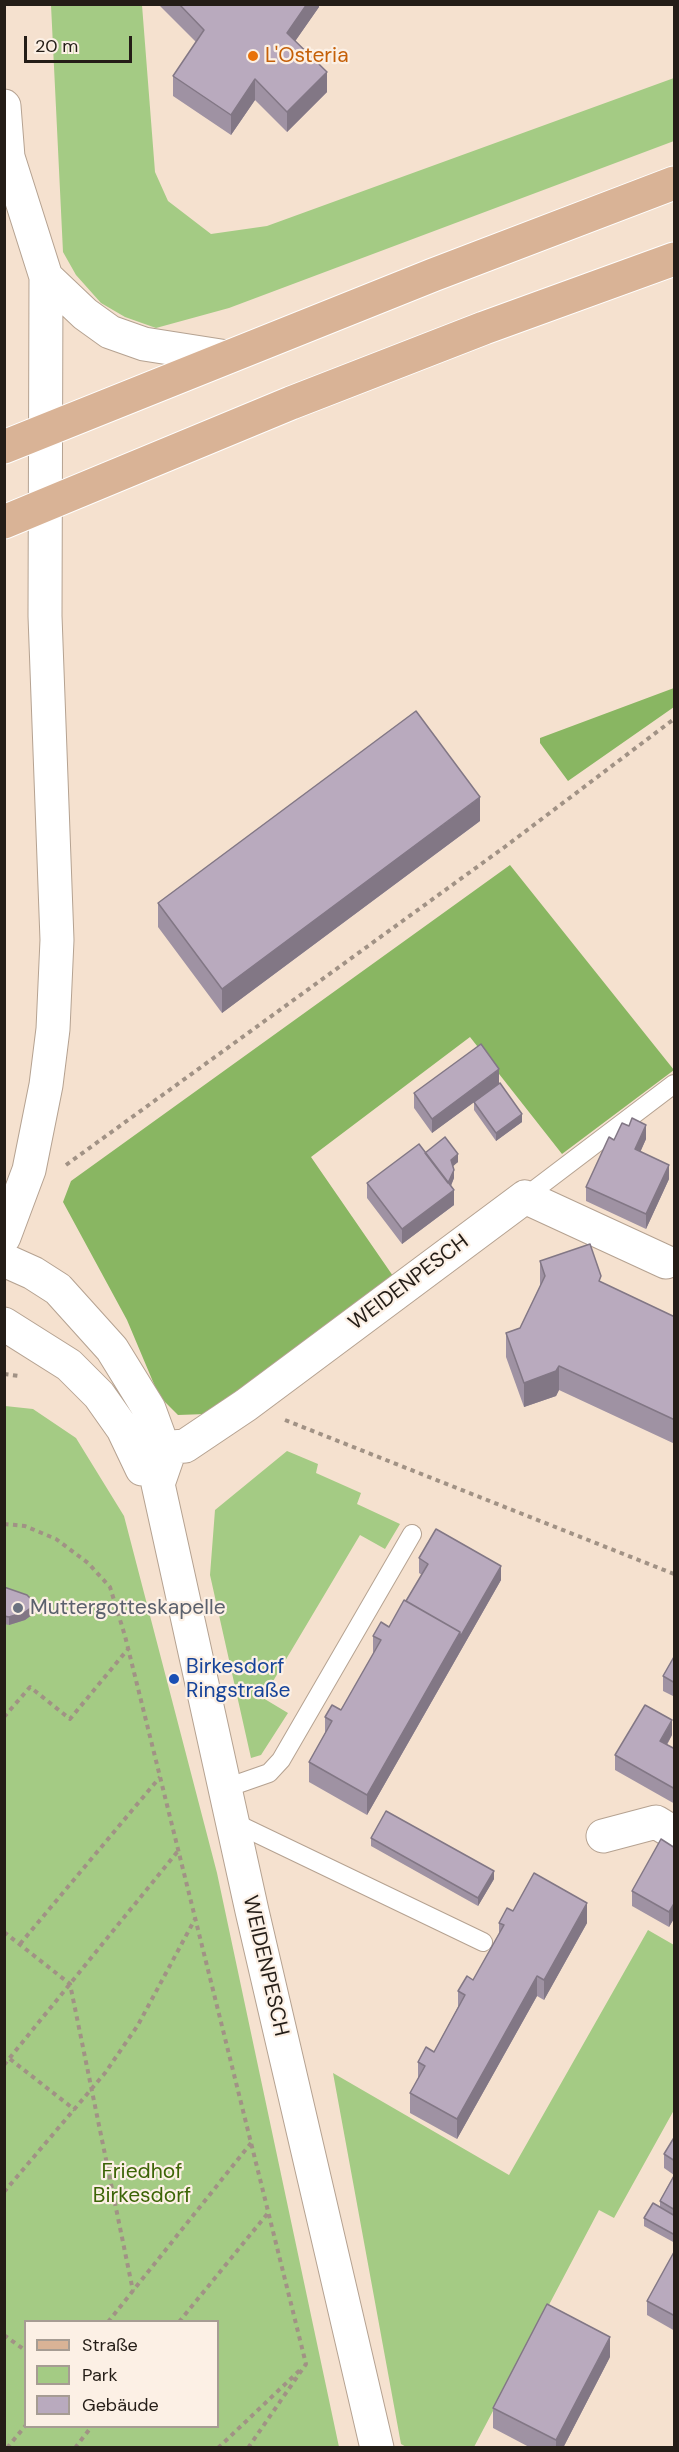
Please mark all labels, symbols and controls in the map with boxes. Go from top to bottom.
scale bar [27,24,135,62]
text: 20 m [35,34,78,58]
place label: L'Osteria [265,43,349,69]
marker: L'Osteria [246,49,260,63]
street label: WEIDENPESCH [344,1230,474,1336]
place label: Muttergotteskapelle [30,1595,226,1621]
marker: Muttergotteskapelle [11,1601,25,1615]
place label: Birkesdorf Ringstraße [186,1654,290,1704]
marker: Birkesdorf Ringstraße [167,1672,181,1686]
street label: WEIDENPESCH [237,1893,293,2039]
park label: Friedhof Birkesdorf [93,2159,191,2209]
legend [24,2320,219,2428]
text: Straße [82,2333,138,2357]
text: Park [82,2363,118,2387]
text: Gebäude [82,2393,159,2417]

